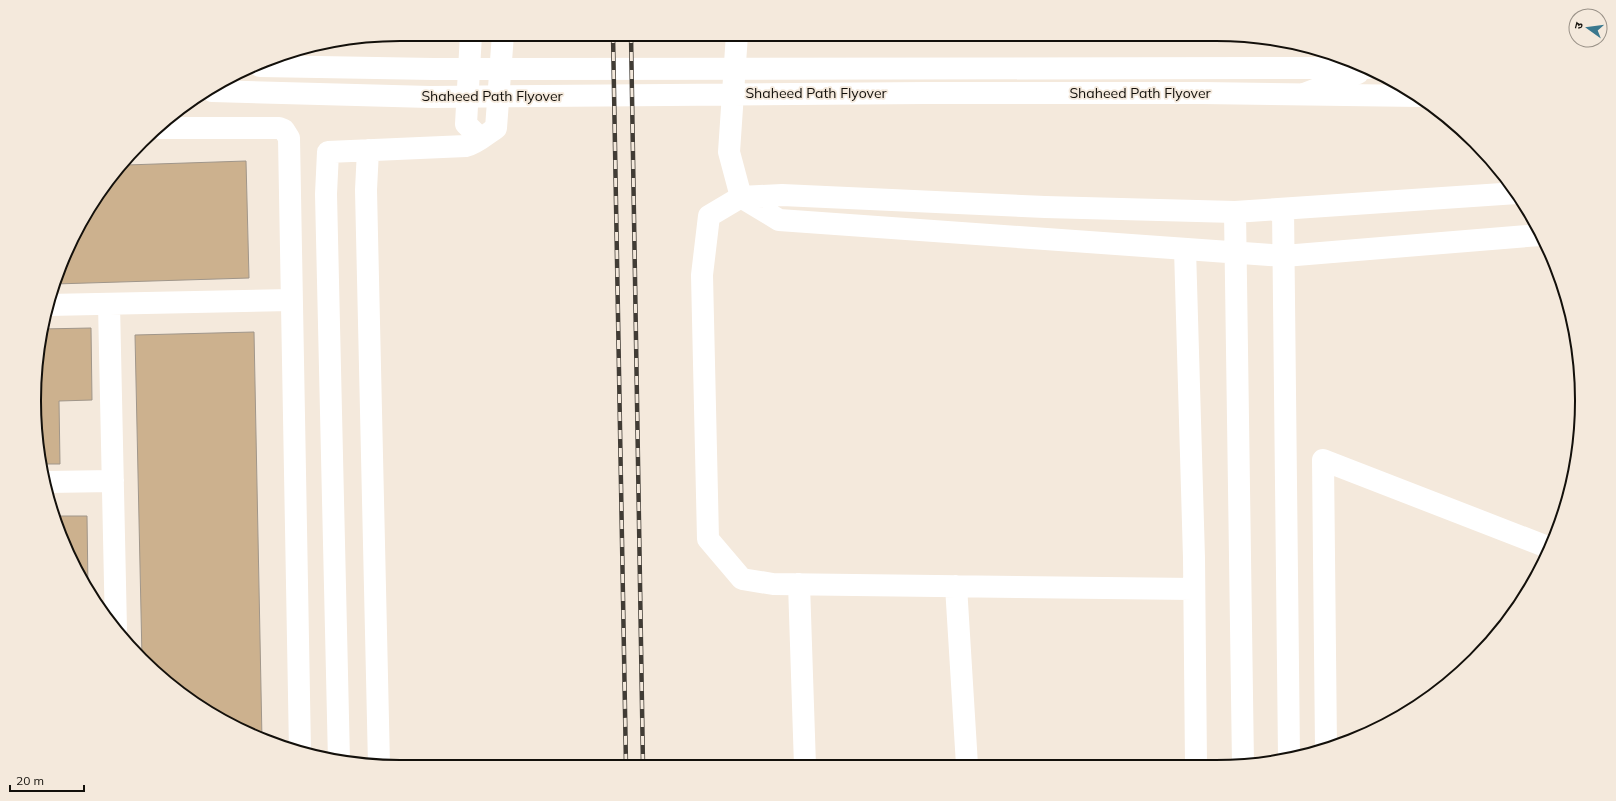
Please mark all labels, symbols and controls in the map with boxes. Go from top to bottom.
north arrow [1568,8,1608,48]
text: उ [1571,20,1586,30]
street label: Shaheed Path Flyover [745,84,888,102]
street label: Shaheed Path Flyover [1069,84,1212,102]
street label: Shaheed Path Flyover [421,87,564,105]
scale bar [10,767,84,793]
text: 20 m [16,773,44,788]

